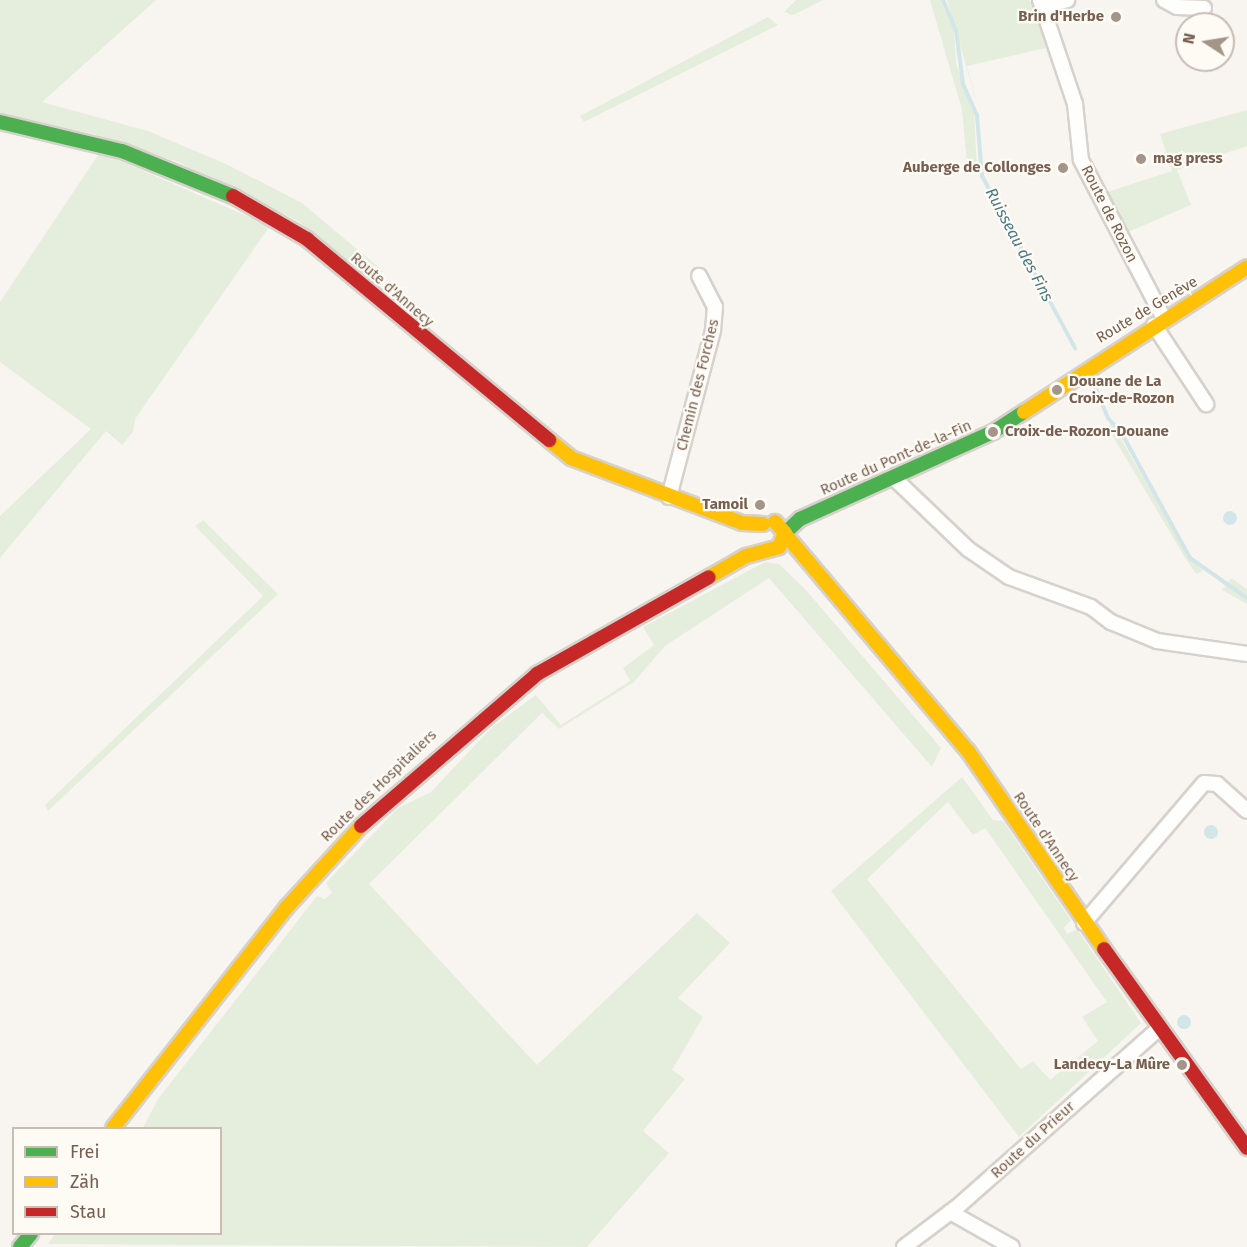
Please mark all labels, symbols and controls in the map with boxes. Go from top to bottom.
place label: Brin d'Herbe [1018,8,1104,26]
marker: Brin d'Herbe [1109,10,1123,24]
north arrow [1175,12,1235,72]
text: N [1178,31,1199,46]
place label: mag press [1153,150,1223,168]
marker: mag press [1134,152,1148,166]
place label: Auberge de Collonges [903,159,1051,177]
marker: Auberge de Collonges [1056,161,1070,175]
street label: Route de Rozon [1077,163,1141,265]
water label: Ruisseau des Fins [981,185,1057,305]
street label: Route d'Annecy [347,249,437,331]
street label: Route de Genève [1093,273,1201,347]
street label: Chemin des Forches [673,317,723,453]
place label: Douane de La Croix-de-Rozon [1069,372,1174,407]
marker: Douane de La Croix-de-Rozon [1050,383,1064,397]
street label: Route du Pont-de-la-Fin [818,417,974,499]
place label: Croix-de-Rozon-Douane [1005,423,1169,441]
marker: Croix-de-Rozon-Douane [986,425,1000,439]
place label: Tamoil [702,496,748,514]
marker: Tamoil [753,498,767,512]
street label: Route des Hospitaliers [318,726,440,846]
street label: Route d'Annecy [1009,789,1083,885]
place label: Landecy-La Mûre [1054,1056,1170,1074]
marker: Landecy-La Mûre [1175,1058,1189,1072]
street label: Route du Prieur [987,1098,1079,1182]
legend [12,1127,222,1235]
text: Frei [70,1141,100,1163]
text: Zäh [70,1171,99,1193]
text: Stau [70,1201,106,1223]

